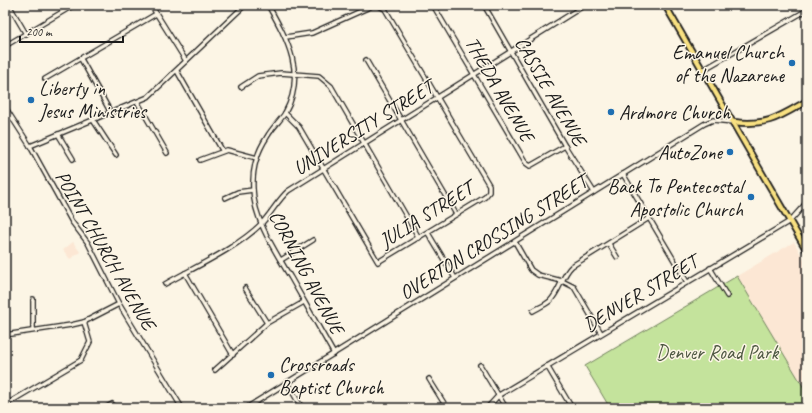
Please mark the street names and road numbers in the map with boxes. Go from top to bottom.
street label: THEDA AVENUE [459,32,541,149]
street label: CASSIE AVENUE [509,32,593,152]
street label: UNIVERSITY STREET [289,72,441,181]
street label: POINT CHURCH AVENUE [50,166,163,336]
street label: OVERTON CROSSING STREET [395,167,596,305]
street label: JULIA STREET [374,173,482,254]
street label: CORNING AVENUE [263,206,351,341]
street label: DENVER STREET [579,247,706,337]

